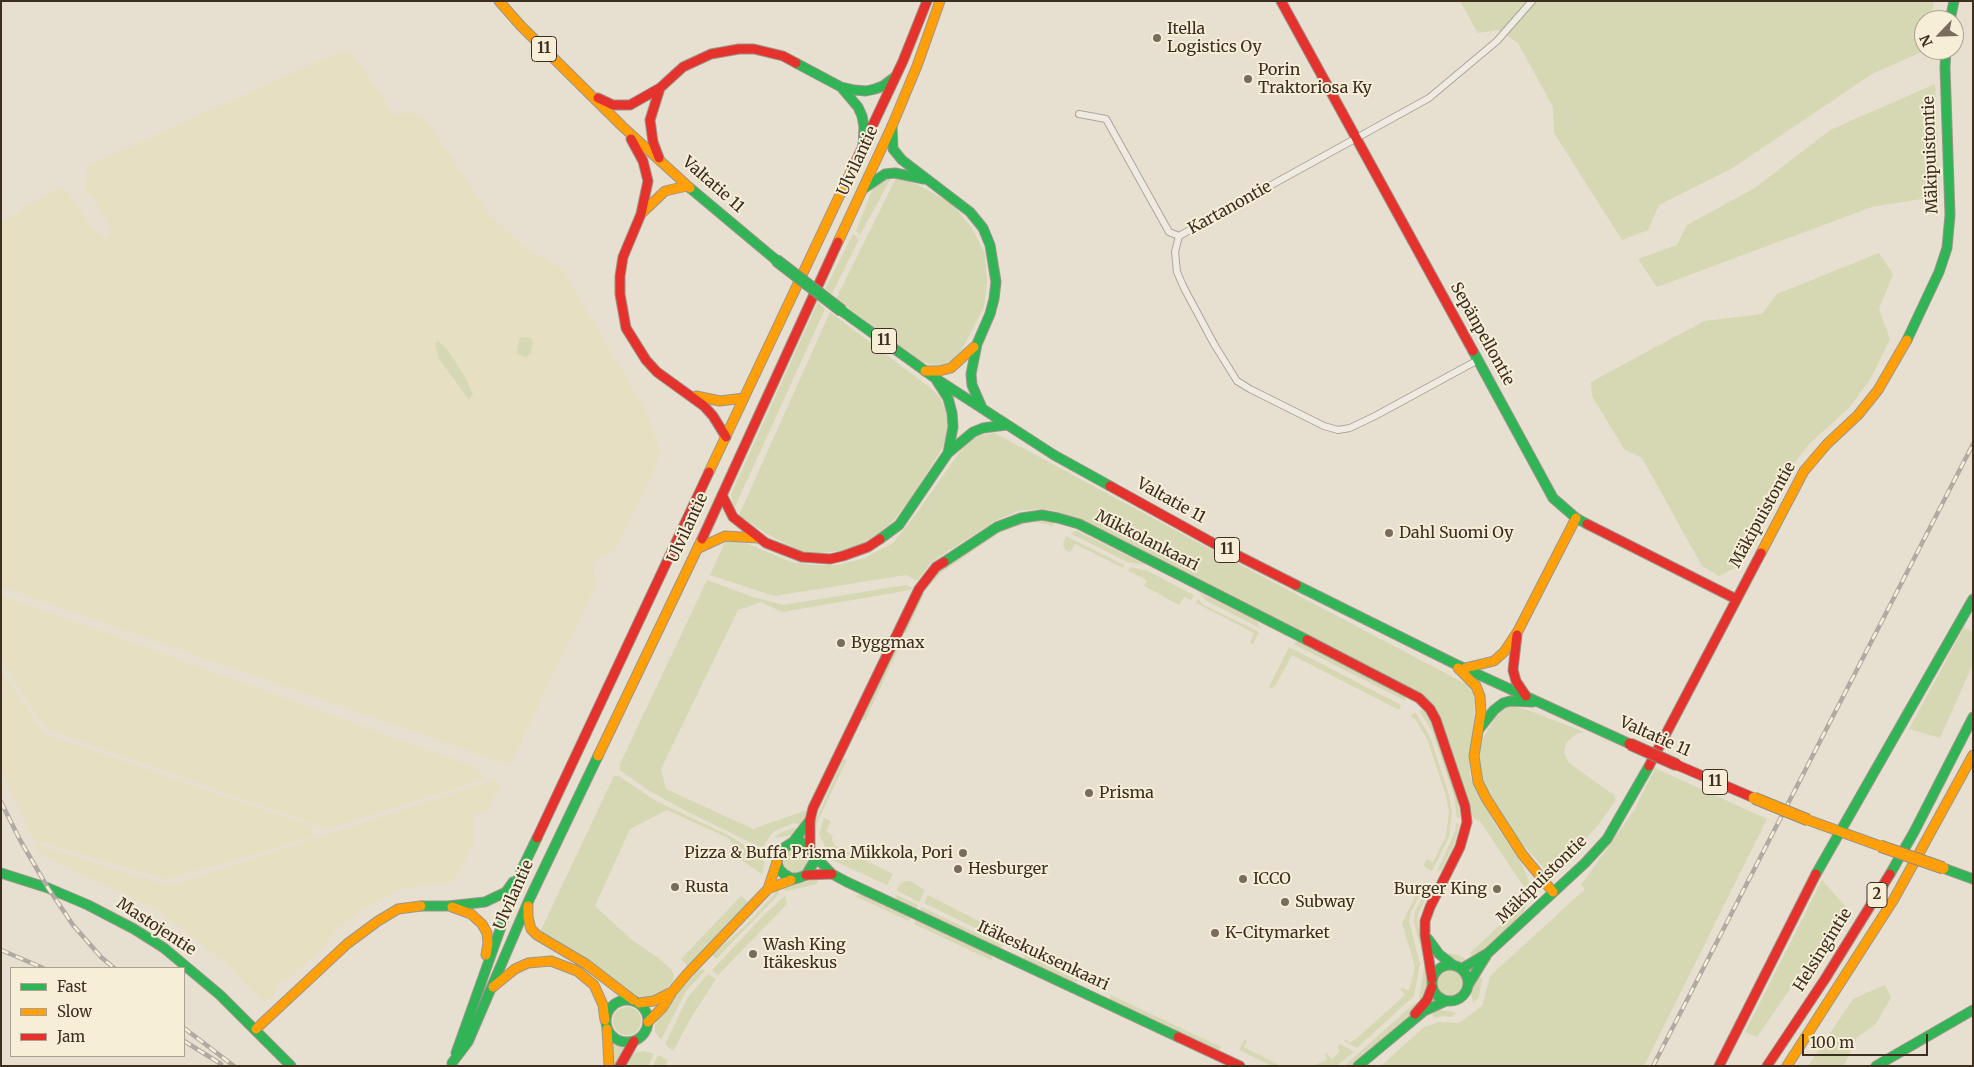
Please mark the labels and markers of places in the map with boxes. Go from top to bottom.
place label: Itella Logistics Oy [1167,19,1262,57]
marker: Itella Logistics Oy [1151,32,1163,44]
place label: Porin Traktoriosa Ky [1258,60,1372,98]
marker: Porin Traktoriosa Ky [1242,73,1254,85]
place label: Dahl Suomi Oy [1399,523,1513,543]
marker: Dahl Suomi Oy [1383,527,1395,539]
place label: Byggmax [851,633,925,653]
marker: Byggmax [835,637,847,649]
place label: Prisma [1099,783,1154,803]
marker: Prisma [1083,787,1095,799]
place label: Pizza & Buffa Prisma Mikkola, Pori [684,843,953,863]
marker: Pizza & Buffa Prisma Mikkola, Pori [957,847,969,859]
place label: Hesburger [968,859,1048,879]
marker: Hesburger [952,863,964,875]
place label: ICCO [1253,869,1291,889]
marker: ICCO [1237,873,1249,885]
place label: Rusta [685,877,729,897]
place label: Burger King [1394,879,1487,899]
marker: Rusta [669,881,681,893]
marker: Burger King [1491,883,1503,895]
place label: Subway [1295,892,1355,912]
marker: Subway [1279,896,1291,908]
place label: K-Citymarket [1225,923,1330,943]
marker: K-Citymarket [1209,927,1221,939]
place label: Wash King Itäkeskus [763,935,846,973]
marker: Wash King Itäkeskus [747,948,759,960]

